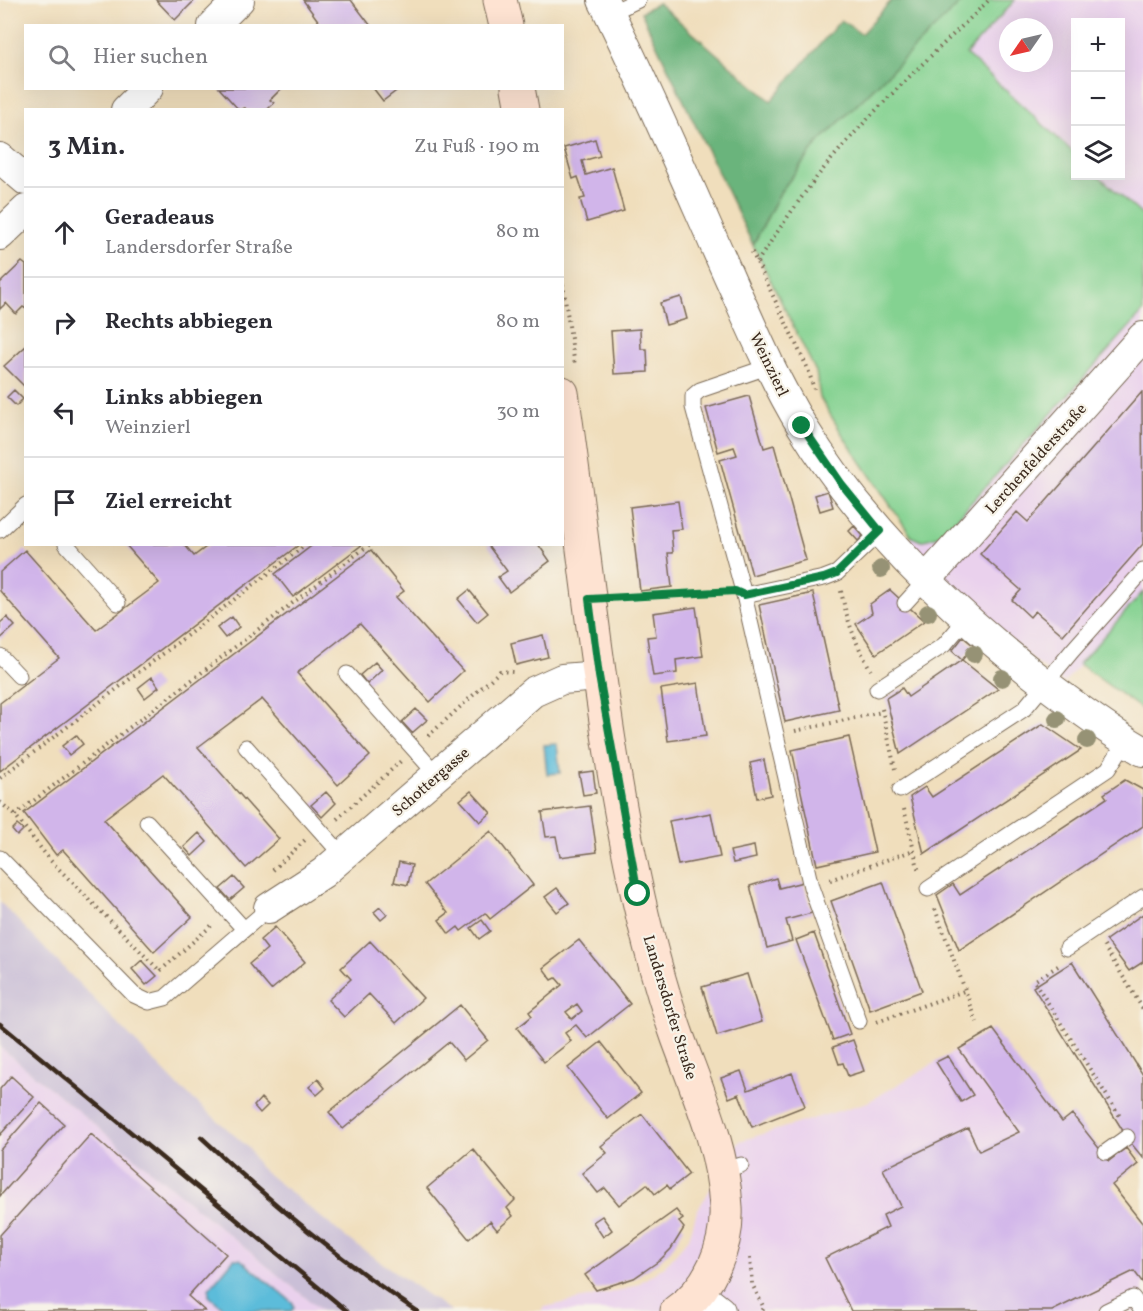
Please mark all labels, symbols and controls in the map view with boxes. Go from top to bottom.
north arrow [999,18,1053,72]
map controls [1071,18,1125,180]
button: + [1071,18,1125,72]
search box [24,24,564,90]
icon: search [45,41,78,74]
text: Hier suchen [93,42,208,73]
button: − [1071,72,1125,126]
button: layers [1071,126,1125,180]
text: 3 Min. [48,129,125,165]
text: Zu Fuß · 190 m [414,133,540,161]
text: Geradeaus [105,203,215,234]
icon: ahead [48,216,81,249]
text: 80 m [496,218,540,246]
text: Landersdorfer Straße [105,234,293,262]
icon: right [48,306,81,339]
text: Rechts abbiegen [105,307,273,338]
text: 80 m [496,308,540,336]
street label: Weinzierl [743,329,793,401]
text: Links abbiegen [105,383,263,414]
icon: left [48,396,81,429]
text: 30 m [496,398,540,426]
street label: Lerchenfelderstraße [981,399,1092,520]
route end [788,412,814,438]
text: Weinzierl [105,414,191,442]
icon: arrive [48,486,81,519]
text: Ziel erreicht [105,487,232,518]
street label: Schottergasse [388,743,475,822]
route start [624,880,650,906]
street label: Landersdorfer Straße [637,933,702,1083]

